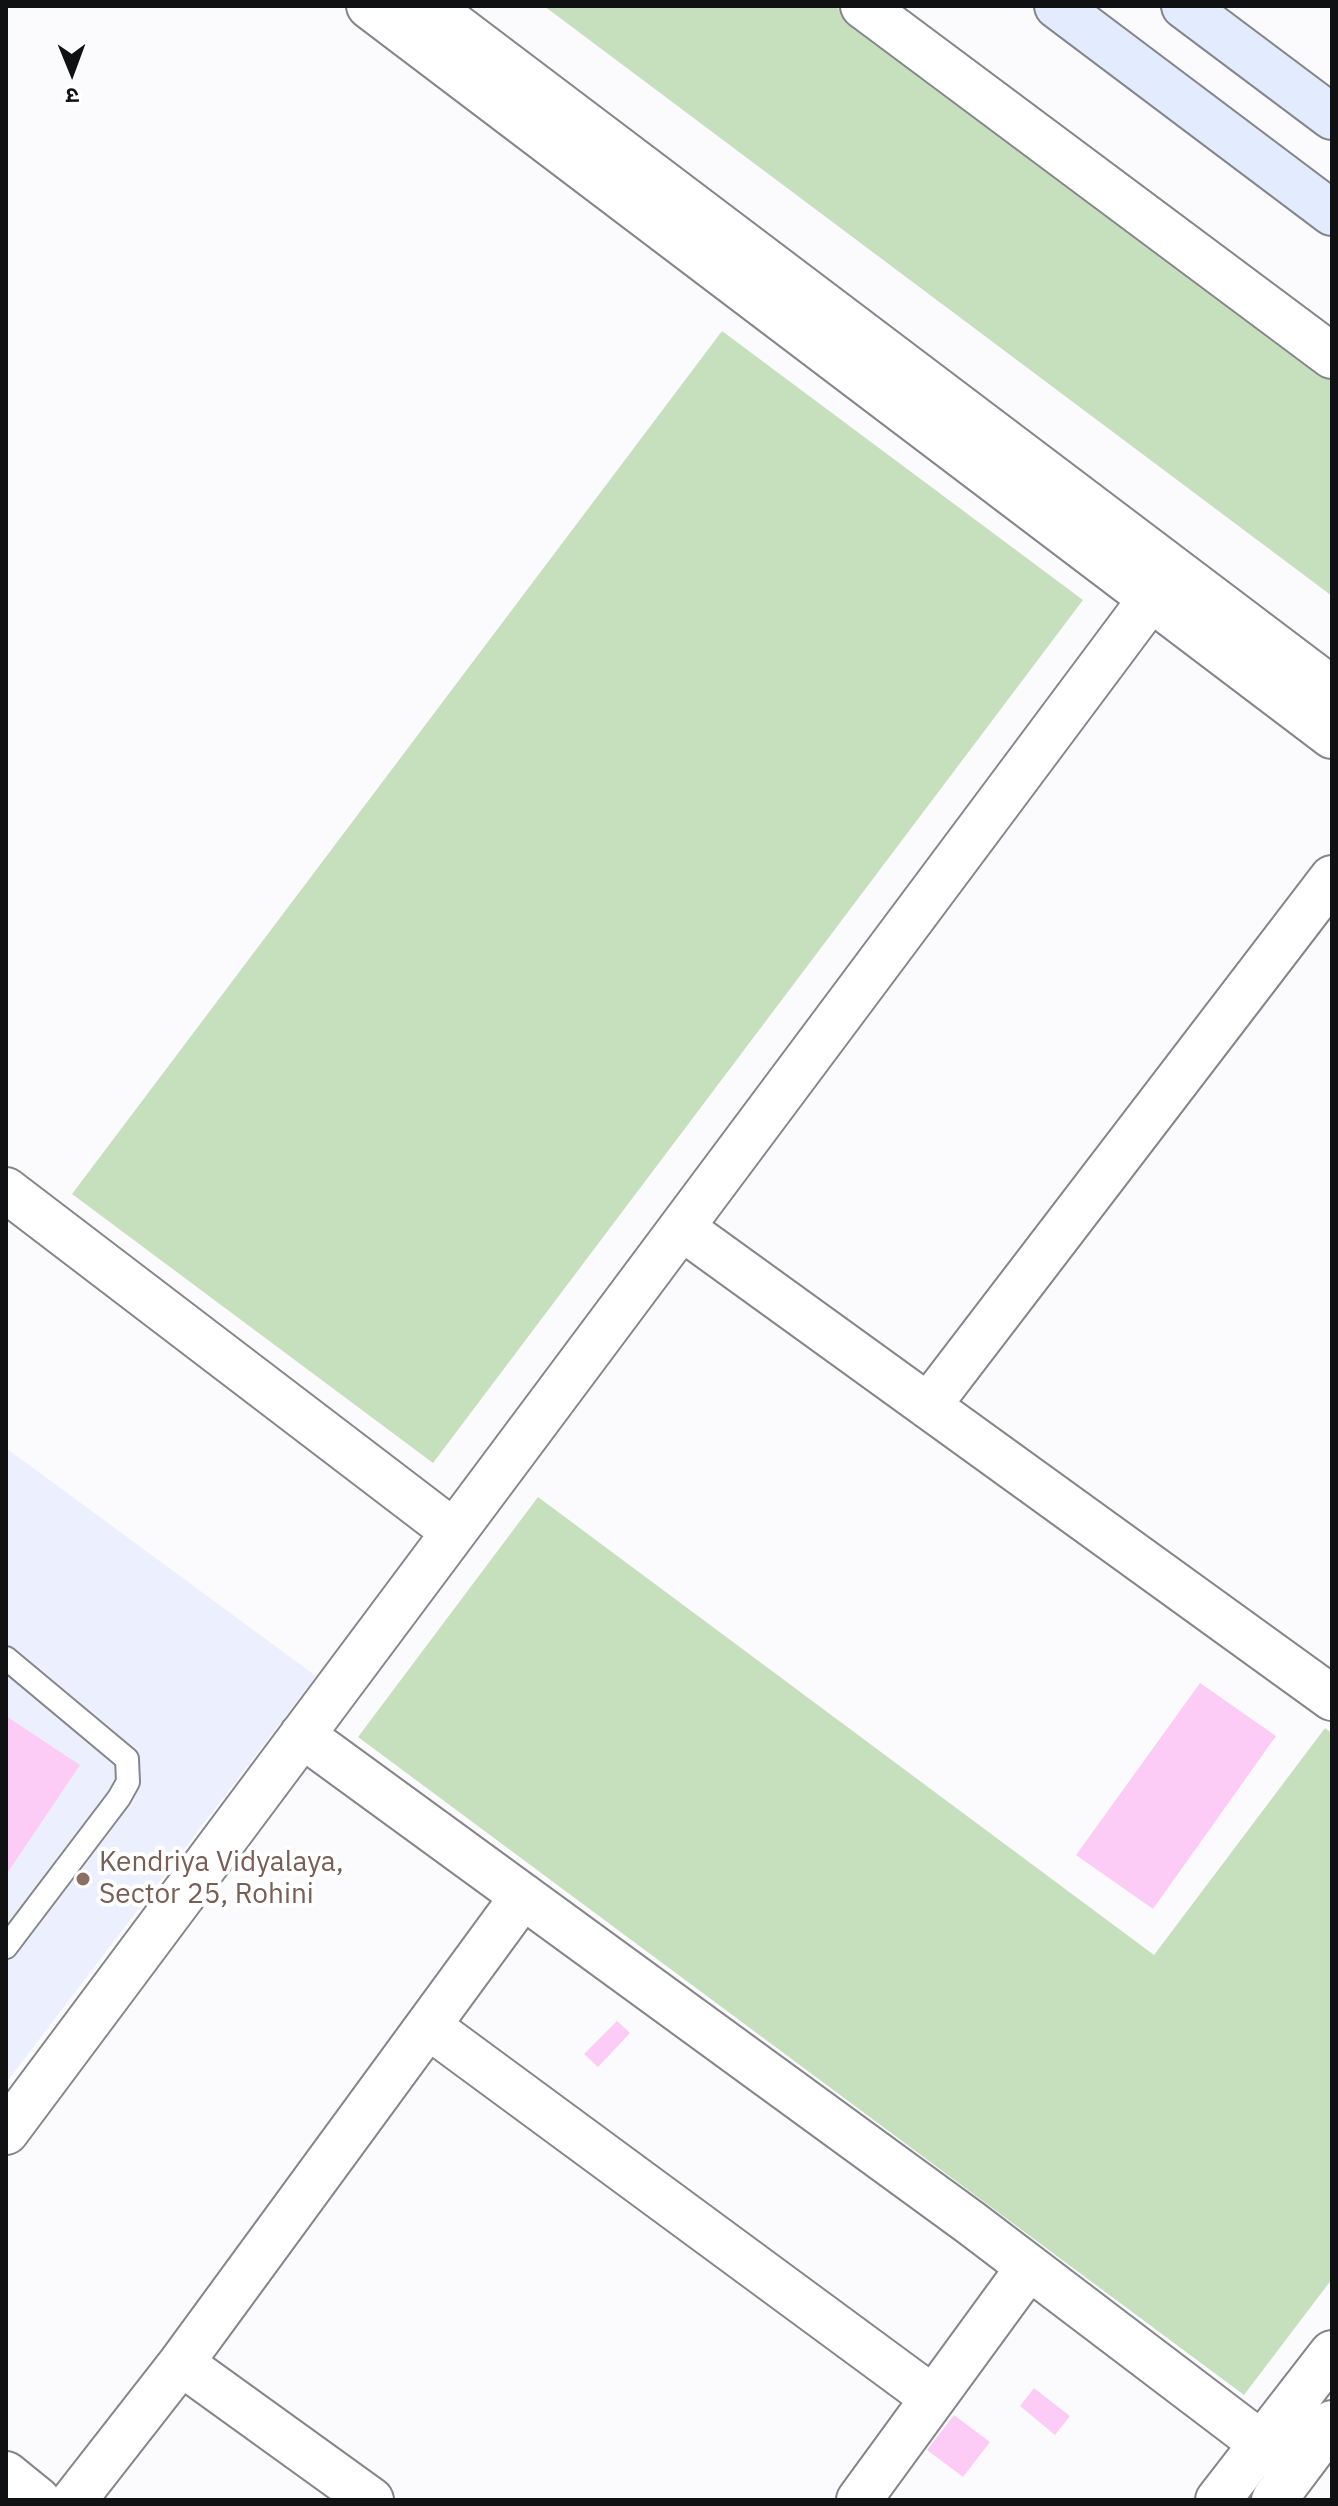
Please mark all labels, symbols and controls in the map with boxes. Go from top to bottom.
north arrow [32,32,112,112]
text: उ [66,82,79,111]
place label: Kendriya Vidyalaya, Sector 25, Rohini [99,1846,344,1912]
marker: Kendriya Vidyalaya, Sector 25, Rohini [74,1870,92,1888]

